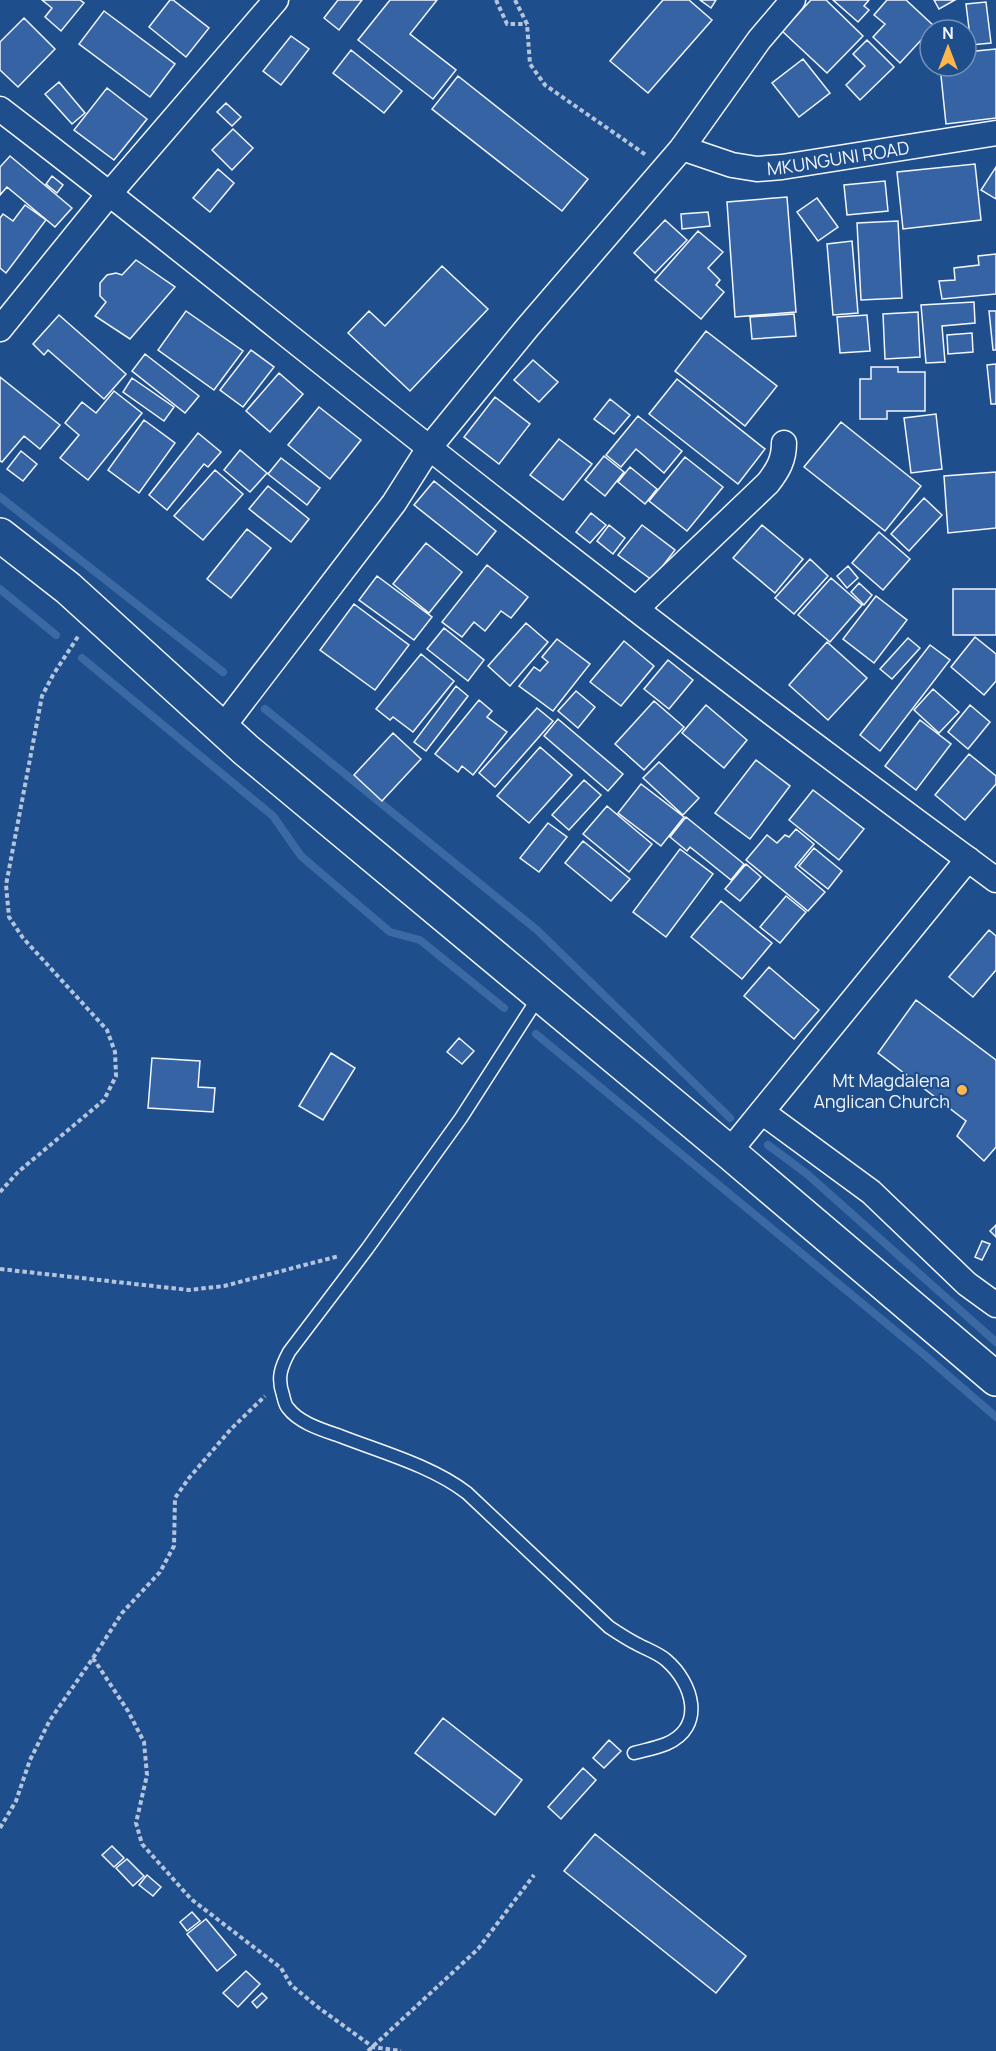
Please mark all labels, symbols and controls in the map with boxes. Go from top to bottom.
north arrow [918,18,978,78]
text: N [942,22,954,44]
street label: MKUNGUNI ROAD [766,135,911,180]
place label: Mt Magdalena Anglican Church [813,1068,950,1113]
marker: Mt Magdalena Anglican Church [955,1083,969,1097]

